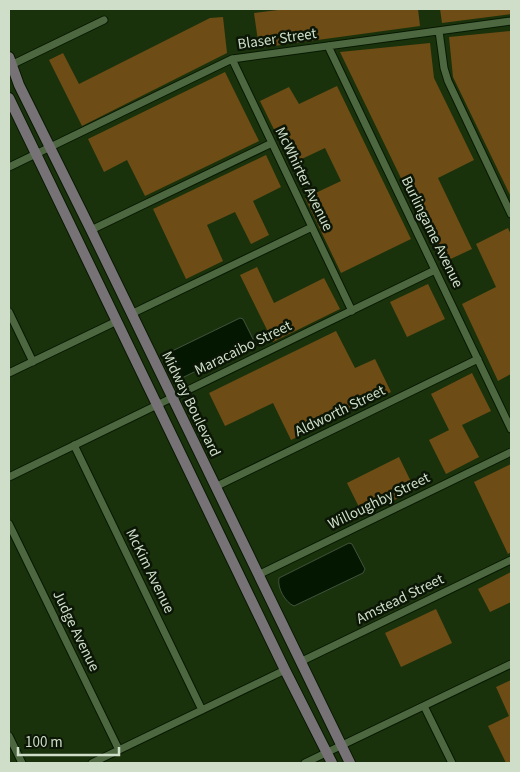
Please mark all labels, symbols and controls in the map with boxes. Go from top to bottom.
street label: Blaser Street [236,23,318,55]
street label: McWhirter Avenue [270,123,338,235]
street label: Burlingame Avenue [396,173,468,291]
street label: Maracaibo Street [191,315,295,381]
street label: Midway Boulevard [156,348,226,460]
street label: Aldworth Street [291,380,389,442]
street label: Willoughby Street [325,467,433,535]
street label: McKim Avenue [120,525,180,617]
street label: Amstead Street [353,569,447,629]
street label: Judge Avenue [47,587,105,675]
scale bar [18,724,119,756]
text: 100 m [25,732,63,753]

